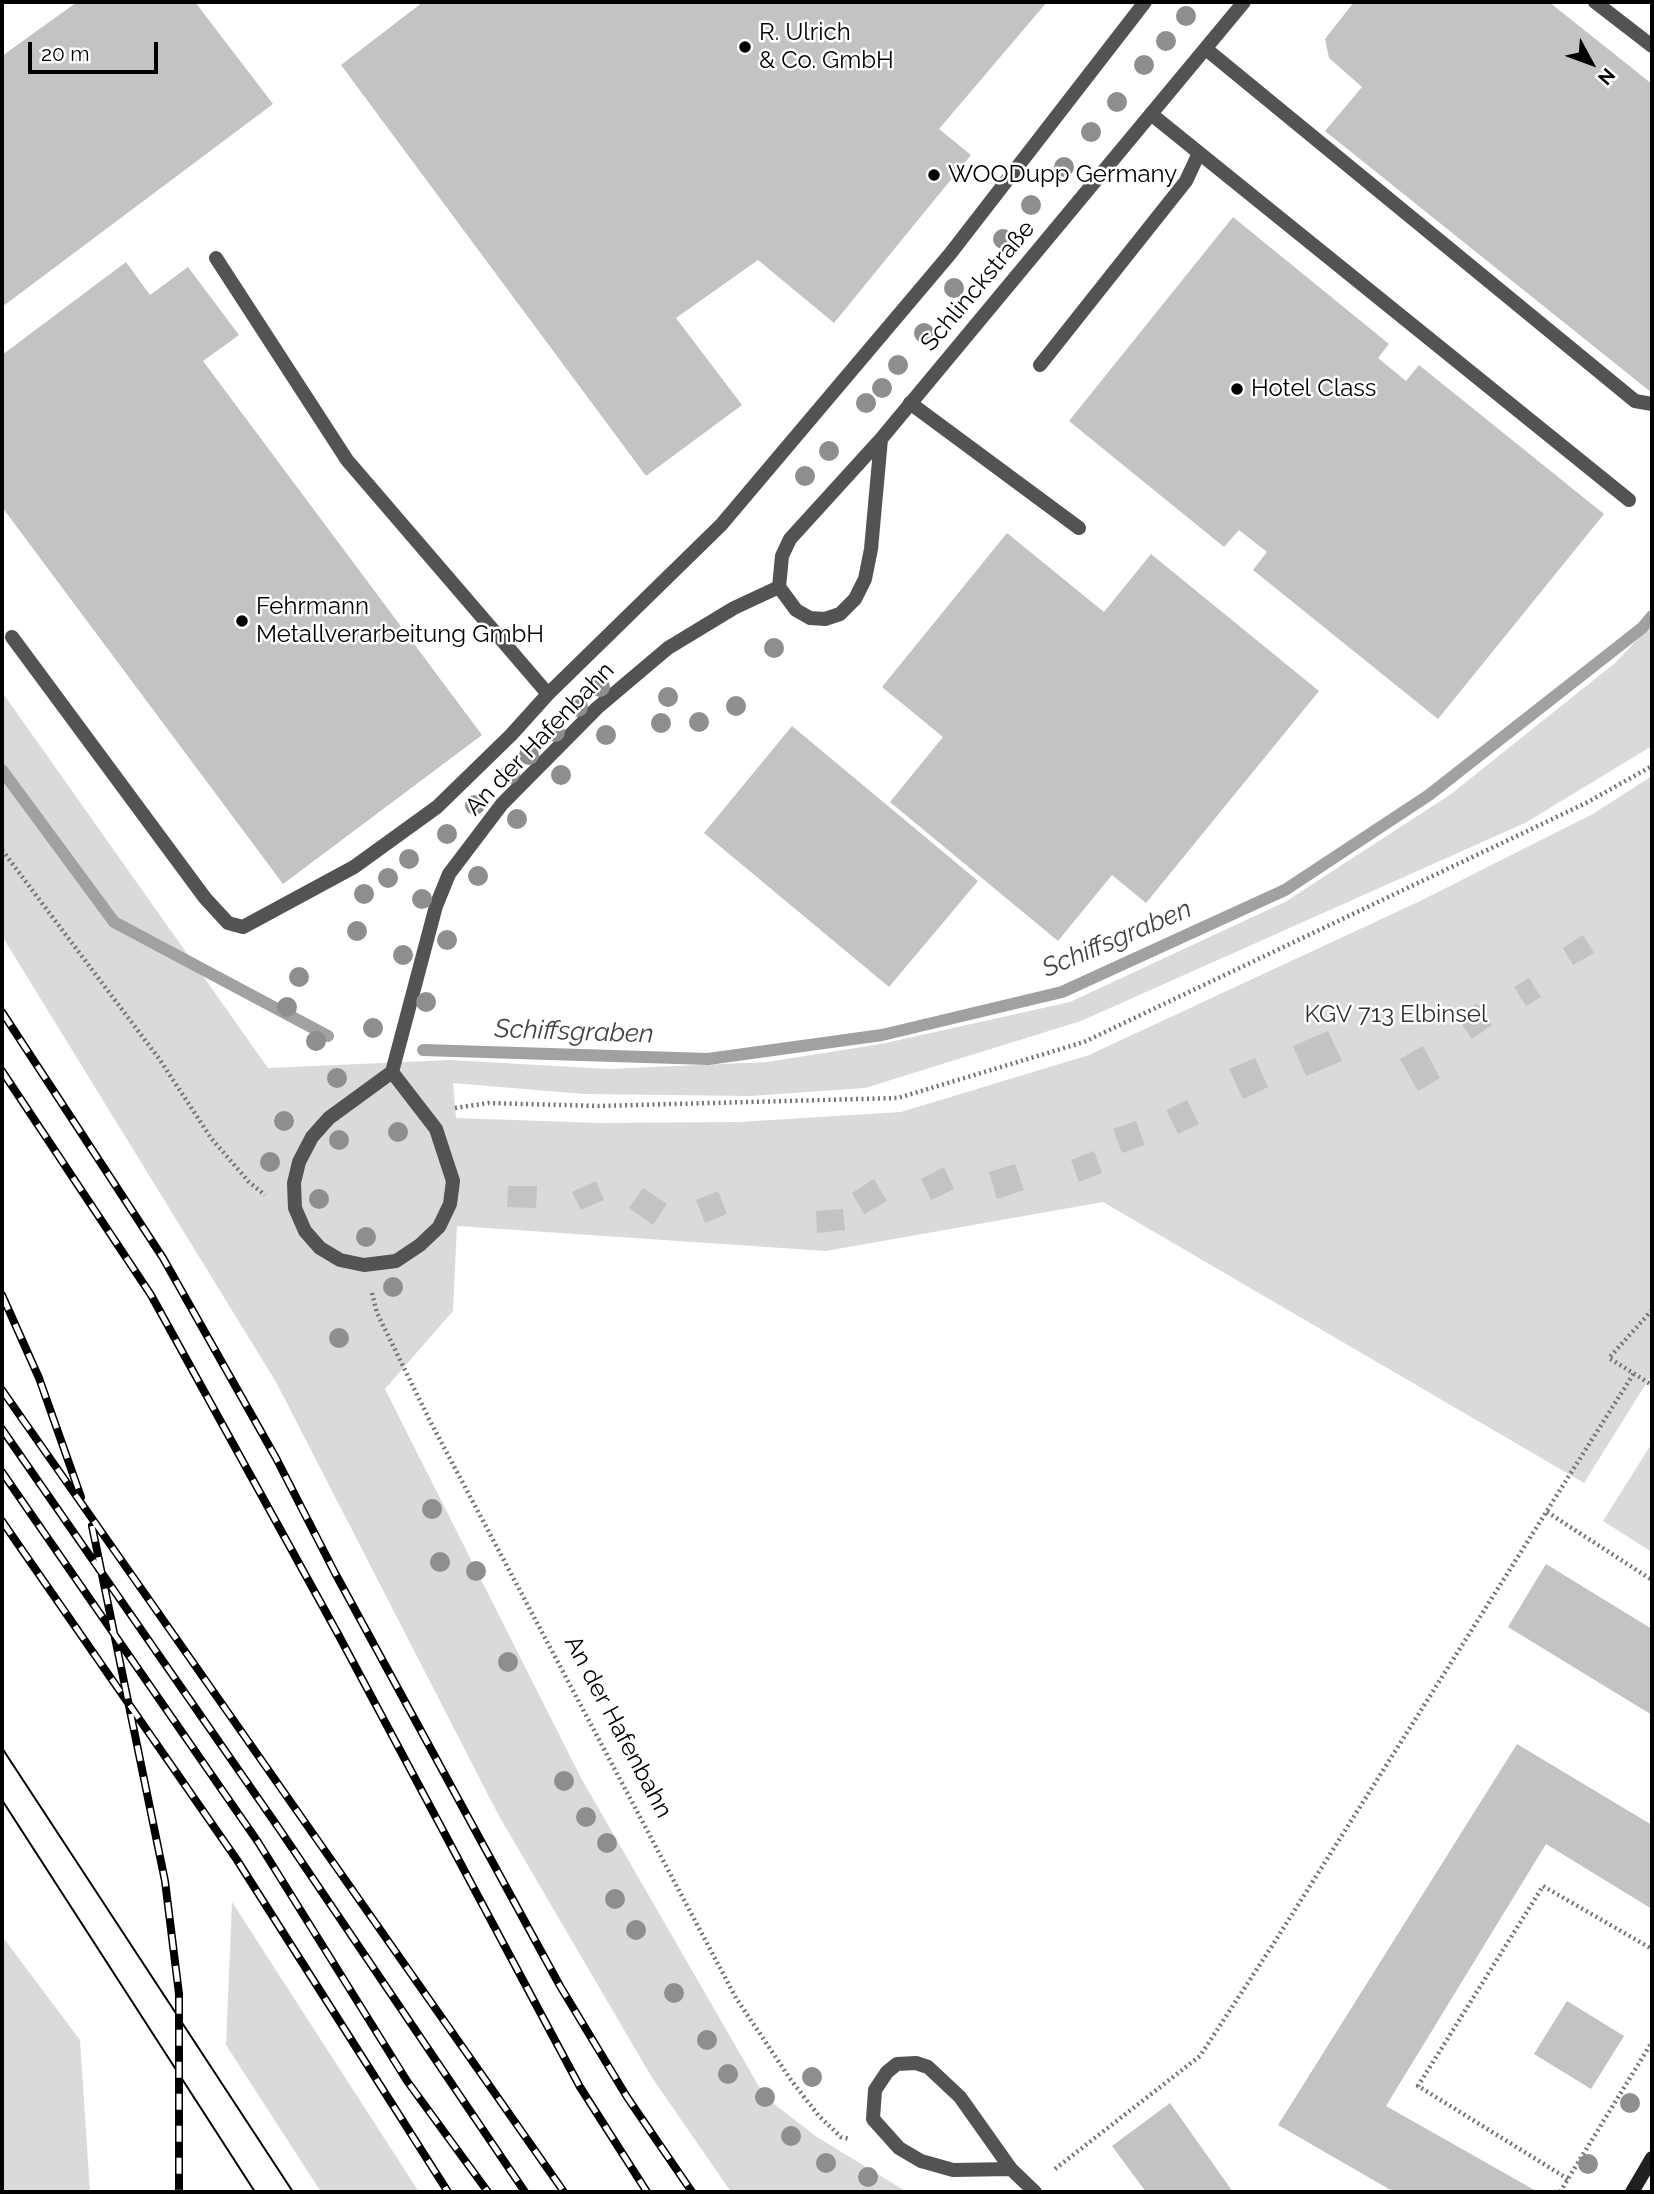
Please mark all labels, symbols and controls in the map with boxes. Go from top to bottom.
place label: R. Ulrich & Co. GmbH [759,19,894,75]
scale bar [32,28,161,72]
north arrow [1556,28,1626,98]
marker: R. Ulrich & Co. GmbH [737,39,753,55]
text: 20 m [41,41,89,66]
text: N [1594,64,1620,89]
place label: WOODupp Germany [948,161,1177,189]
marker: WOODupp Germany [926,167,942,183]
street label: Schlinckstraße [915,215,1041,357]
place label: Hotel Class [1251,375,1376,403]
marker: Hotel Class [1229,381,1245,397]
place label: Fehrmann Metallverarbeitung GmbH [256,593,544,649]
marker: Fehrmann Metallverarbeitung GmbH [234,613,250,629]
street label: An der Hafenbahn [459,656,621,822]
water label: Schiffsgraben [1038,894,1196,984]
park label: KGV 713 Elbinsel [1305,1001,1487,1029]
water label: Schiffsgraben [494,1014,654,1050]
street label: An der Hafenbahn [558,1631,678,1823]

